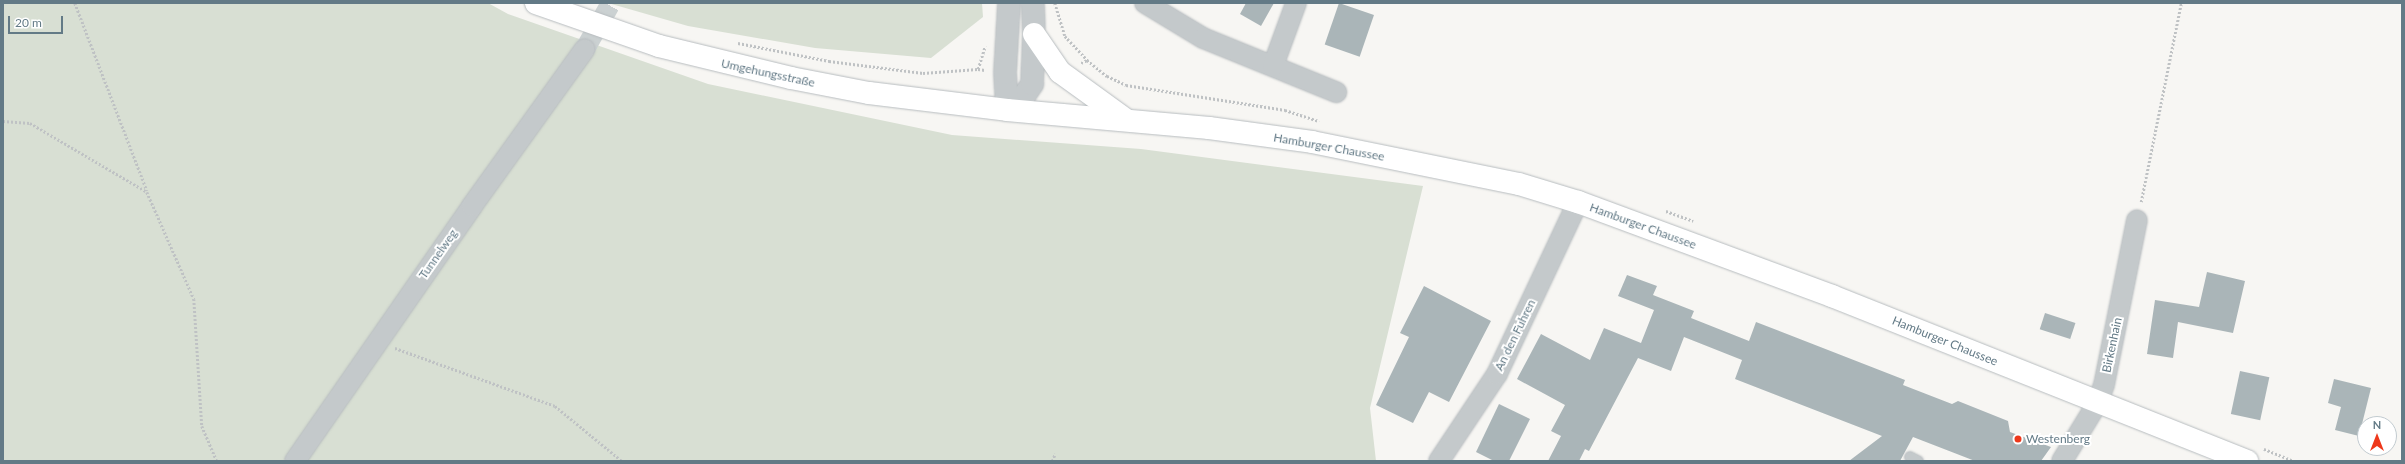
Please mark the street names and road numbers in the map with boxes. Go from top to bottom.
street label: Umgehungsstraße [720,56,816,90]
street label: Hamburger Chaussee [1272,130,1386,164]
street label: Hamburger Chaussee [1588,200,1698,252]
street label: Tunnelweg [416,227,460,281]
street label: An den Fuhren [1492,297,1538,373]
street label: Hamburger Chaussee [1890,313,2000,369]
street label: Birkenhain [2099,316,2125,374]

